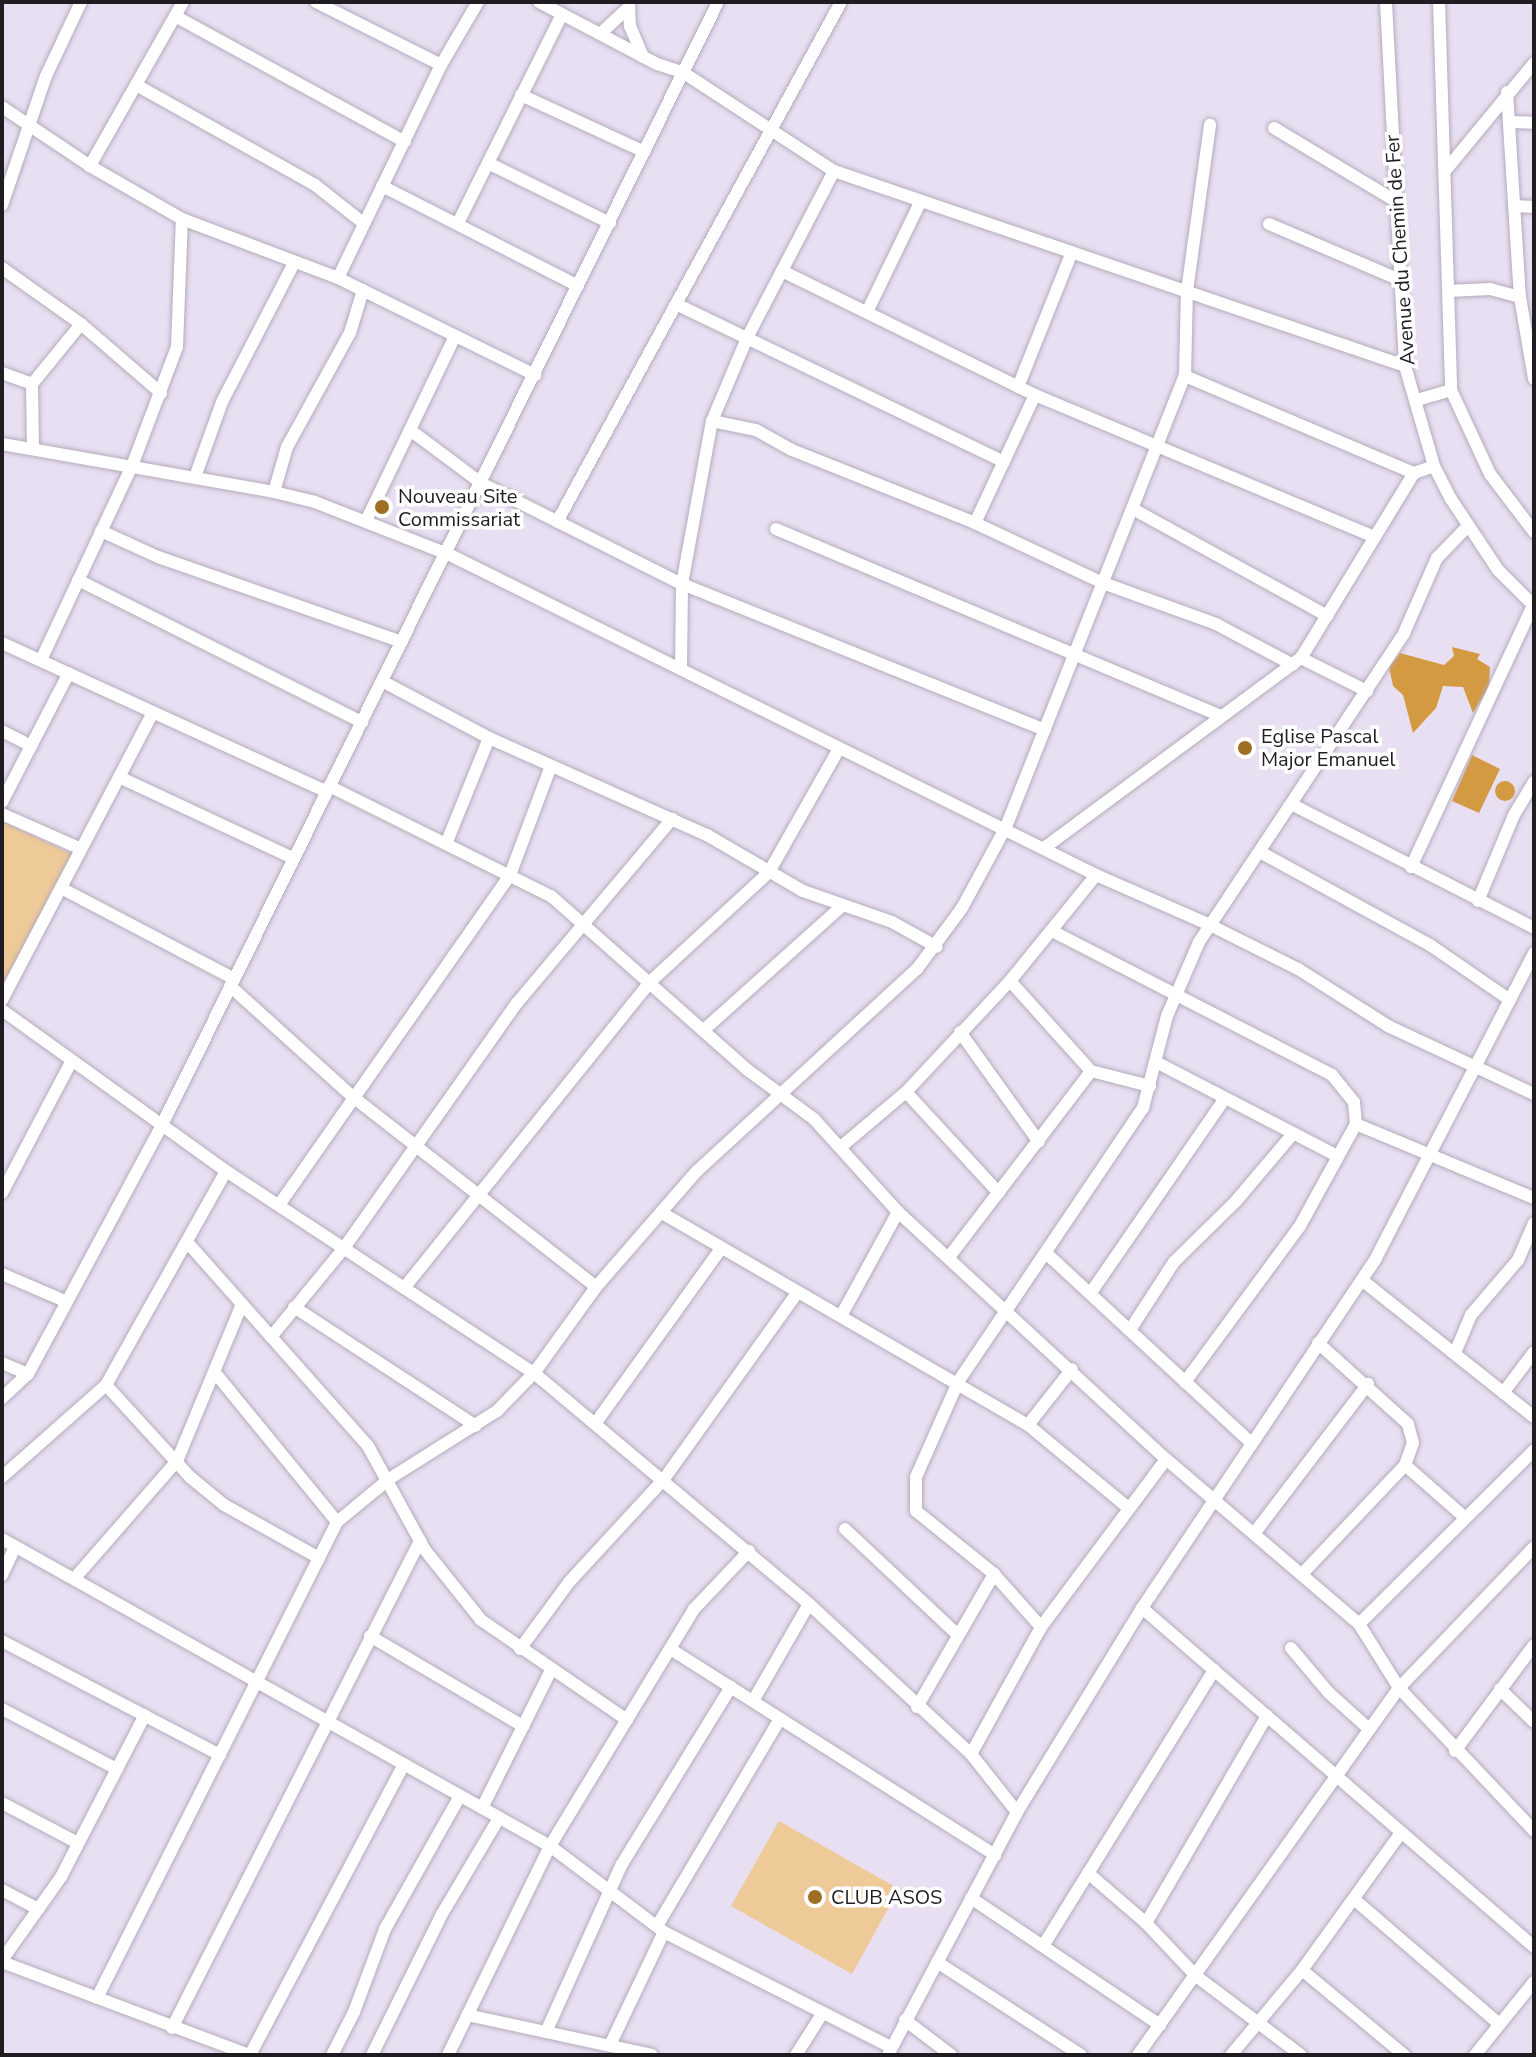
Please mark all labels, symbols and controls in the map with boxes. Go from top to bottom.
street label: Avenue du Chemin de Fer [1380,134,1420,366]
place label: Nouveau Site Commissariat [398,484,520,531]
marker: Nouveau Site Commissariat [373,498,391,516]
place label: Eglise Pascal Major Emanuel [1261,724,1395,771]
marker: Eglise Pascal Major Emanuel [1236,739,1254,757]
place label: CLUB ASOS [831,1885,942,1909]
marker: CLUB ASOS [806,1888,824,1906]

